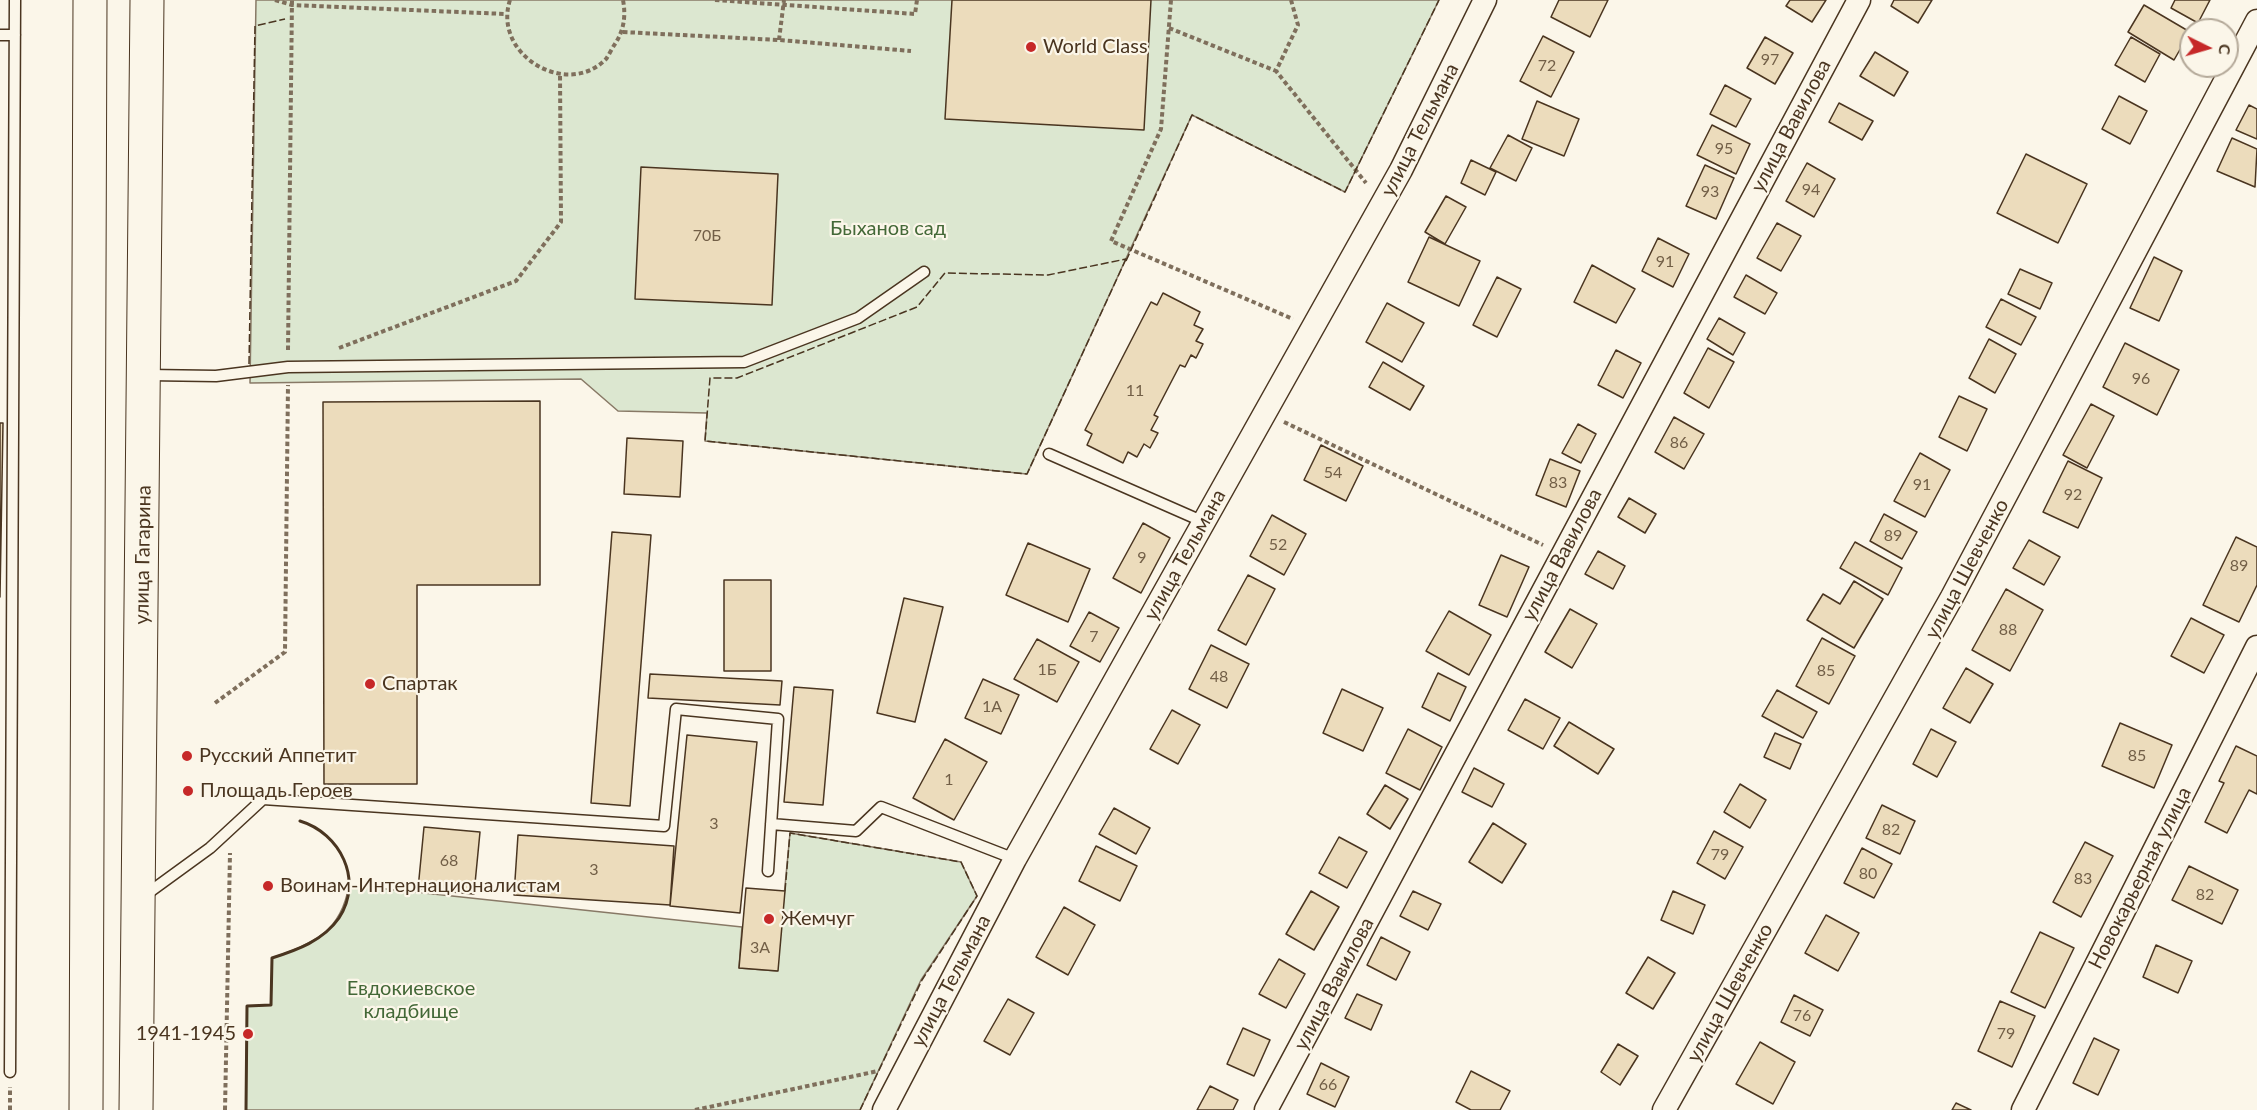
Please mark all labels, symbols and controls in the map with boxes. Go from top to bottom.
north arrow [2179,18,2239,78]
place label: World Class [1043,35,1148,59]
marker: World Class [1024,40,1038,54]
text: С [2216,43,2235,56]
house number: 97 [1761,50,1779,70]
house number: 72 [1538,56,1556,76]
street label: улица Вавилова [1746,56,1836,196]
street label: улица Тельмана [1376,59,1464,201]
house number: 95 [1715,139,1733,159]
house number: 94 [1802,180,1820,200]
house number: 93 [1701,182,1719,202]
park label: Быханов сад [830,217,946,241]
house number: 70Б [693,226,721,246]
house number: 91 [1656,252,1674,272]
house number: 96 [2132,369,2150,389]
house number: 11 [1126,381,1144,401]
house number: 86 [1670,433,1688,453]
house number: 54 [1324,463,1342,483]
house number: 83 [1549,473,1567,493]
house number: 91 [1913,475,1931,495]
street label: улица Гагарина [130,485,156,625]
street label: улица Тельмана [1139,485,1231,625]
street label: улица Вавилова [1517,485,1607,625]
house number: 92 [2064,485,2082,505]
street label: улица Шевченко [1920,495,2014,643]
house number: 89 [1884,526,1902,546]
house number: 52 [1269,535,1287,555]
house number: 9 [1137,548,1147,568]
house number: 89 [2230,556,2248,576]
house number: 88 [1999,620,2017,640]
house number: 7 [1089,627,1099,647]
house number: 1Б [1037,660,1057,680]
house number: 85 [1817,661,1835,681]
house number: 48 [1210,667,1228,687]
place label: Спартак [382,672,458,696]
marker: Спартак [363,677,377,691]
house number: 1А [982,697,1002,717]
place label: Русский Аппетит [199,744,357,768]
house number: 85 [2128,746,2146,766]
marker: Русский Аппетит [180,749,194,763]
house number: 1 [944,770,954,790]
place label: Площадь Героев [200,779,353,803]
street label: Новокарьерная улица [2084,783,2196,973]
marker: Площадь Героев [181,784,195,798]
house number: 3 [709,814,719,834]
house number: 82 [1882,820,1900,840]
house number: 79 [1711,845,1729,865]
house number: 68 [440,851,458,871]
house number: 3 [589,860,599,880]
house number: 80 [1859,864,1877,884]
house number: 83 [2074,869,2092,889]
place label: Воинам-Интернационалистам [280,874,560,898]
marker: Воинам-Интернационалистам [261,879,275,893]
house number: 82 [2196,885,2214,905]
place label: Жемчуг [781,907,855,931]
street label: улица Тельмана [906,911,996,1051]
marker: Жемчуг [762,912,776,926]
street label: улица Вавилова [1289,914,1379,1054]
street label: улица Шевченко [1682,919,1778,1067]
house number: 3А [750,938,770,958]
park label: Евдокиевское кладбище [347,977,475,1024]
house number: 76 [1793,1006,1811,1026]
place label: 1941-1945 [136,1022,236,1046]
house number: 79 [1997,1024,2015,1044]
marker: 1941-1945 [241,1027,255,1041]
house number: 66 [1319,1075,1337,1095]

